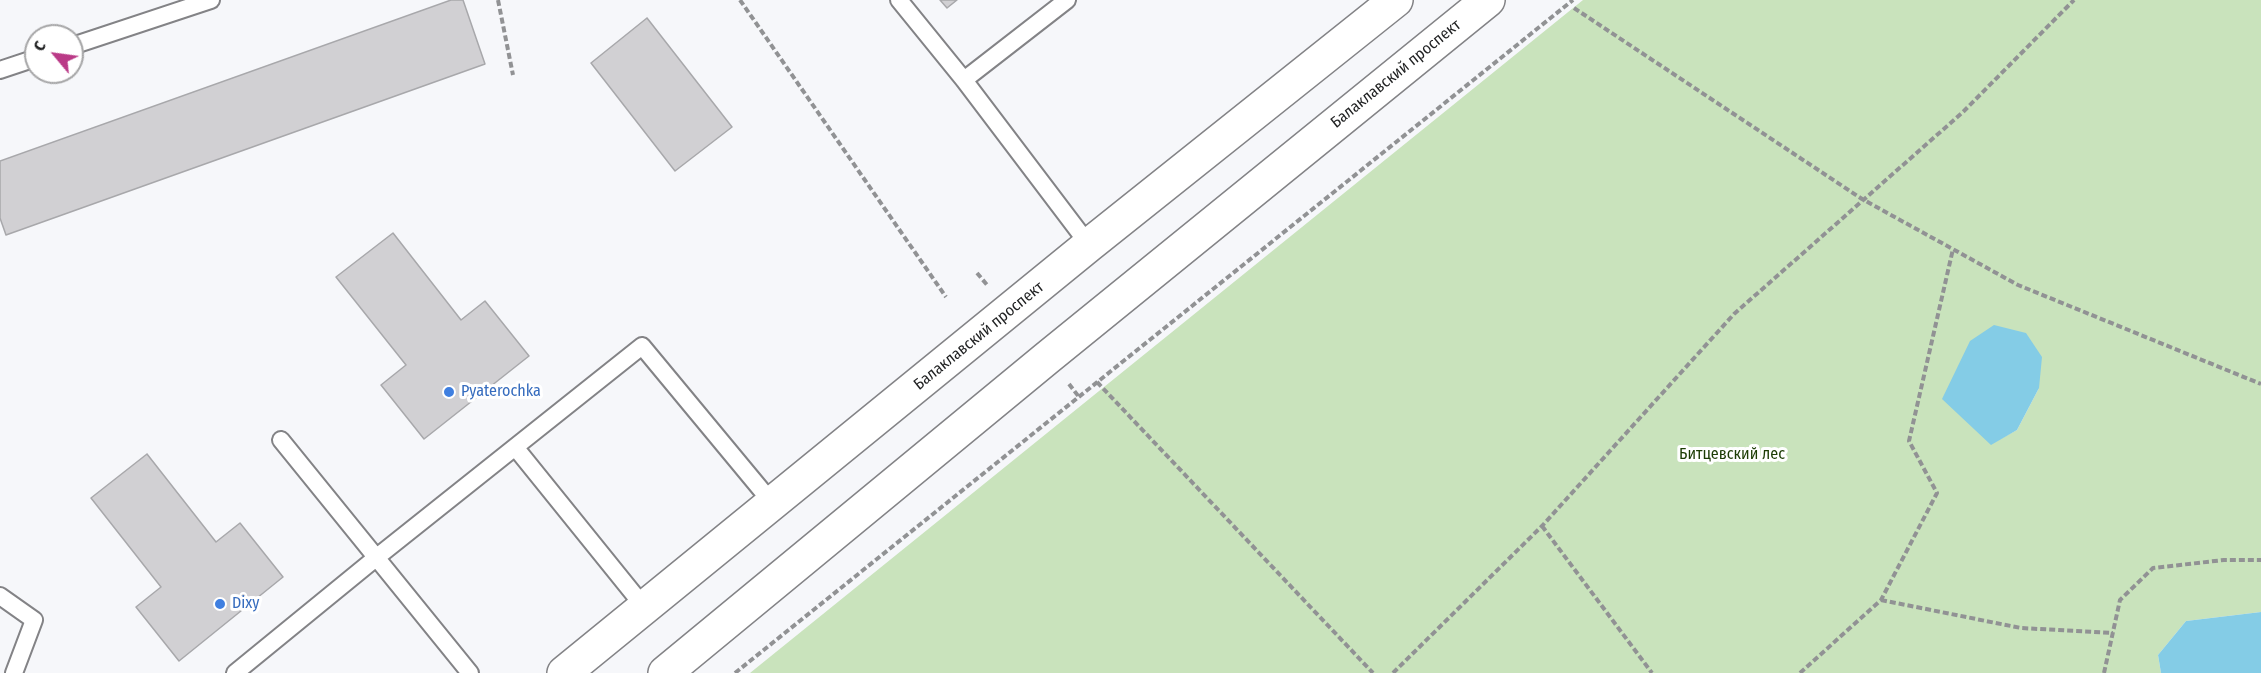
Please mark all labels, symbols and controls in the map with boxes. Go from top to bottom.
street label: Балаклавский проспект [1327,16,1465,132]
north arrow [24,24,84,84]
text: С [29,38,50,54]
street label: Балаклавский проспект [910,278,1048,394]
place label: Pyaterochka [461,382,541,402]
marker: Pyaterochka [442,385,456,399]
park label: Битцевский лес [1679,445,1785,465]
place label: Dixy [232,594,259,614]
marker: Dixy [213,597,227,611]

